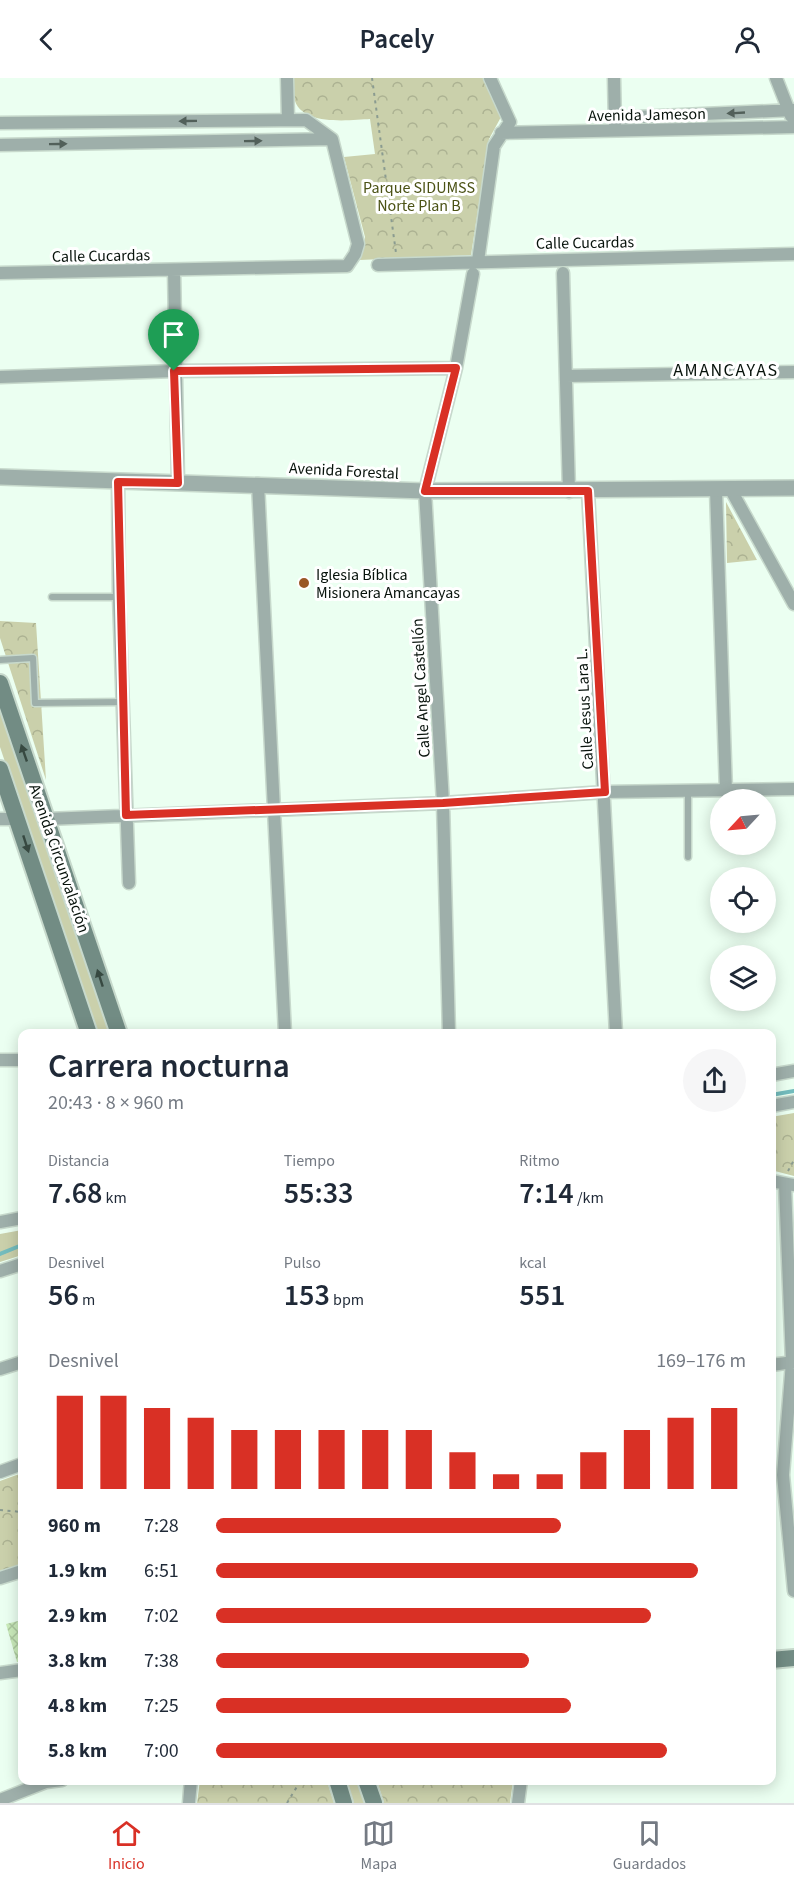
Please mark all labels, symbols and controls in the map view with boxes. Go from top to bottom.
text: Pacely [360,20,434,59]
icon: back [30,23,63,56]
icon: person [731,23,764,56]
street label: Avenida Jameson [588,103,706,127]
one-way arrow [726,108,745,117]
one-way arrow [178,116,197,126]
one-way arrow [244,136,263,145]
one-way arrow [49,139,68,149]
park label: Parque SIDUMSS Norte Plan B [363,177,475,217]
street label: Calle Cucardas [536,231,635,255]
street label: Calle Cucardas [52,244,151,268]
pin [148,309,199,371]
icon: arrive [157,318,190,351]
district label: AMANCAYAS [673,358,779,383]
street label: Avenida Forestal [288,457,399,485]
place label: Iglesia Bíblica Misionera Amancayas [316,564,460,604]
marker: Iglesia Bíblica Misionera Amancayas [297,576,311,590]
street label: Calle Angel Castellón [406,618,436,758]
street label: Calle Jesus Lara L. [571,648,599,770]
one-way arrow [19,744,29,762]
street label: Avenida Circunvalación [23,781,95,936]
north arrow [710,789,776,855]
map controls [710,789,776,1011]
one-way arrow [22,835,31,853]
button: locate [710,867,776,933]
button: layers [710,945,776,1011]
one-way arrow [95,969,104,987]
text: Carrera nocturna [48,1043,290,1090]
button: share [683,1049,746,1112]
text: 20:43 · 8 × 960 m [48,1089,184,1117]
text: Distancia [48,1150,109,1172]
text: Tiempo [284,1150,335,1172]
text: Ritmo [519,1150,560,1172]
text: 7.68 [48,1172,102,1215]
text: 55:33 [284,1172,353,1215]
text: 7:14 [519,1172,574,1215]
text: km [102,1187,127,1209]
text: /km [574,1187,604,1209]
text: Desnivel [48,1252,105,1274]
text: Pulso [284,1252,321,1274]
text: kcal [519,1252,546,1274]
text: 56 [48,1274,79,1317]
text: 153 [284,1274,330,1317]
text: 551 [519,1274,566,1317]
text: m [79,1289,95,1311]
text: bpm [330,1289,364,1311]
text: Desnivel [48,1347,119,1375]
text: 169–176 m [656,1347,746,1375]
text: 960 m [48,1512,101,1540]
text: 7:28 [144,1512,179,1540]
text: 1.9 km [48,1557,107,1585]
text: 6:51 [144,1557,179,1585]
text: 2.9 km [48,1602,107,1630]
text: 7:02 [144,1602,179,1630]
text: 3.8 km [48,1647,107,1675]
text: 7:38 [144,1647,179,1675]
text: 4.8 km [48,1692,107,1720]
text: 7:25 [144,1692,179,1720]
text: 5.8 km [48,1737,107,1765]
text: 7:00 [144,1737,179,1765]
tab: Inicio [108,1817,145,1875]
tab: Mapa [361,1817,397,1875]
tab: Guardados [613,1817,686,1875]

